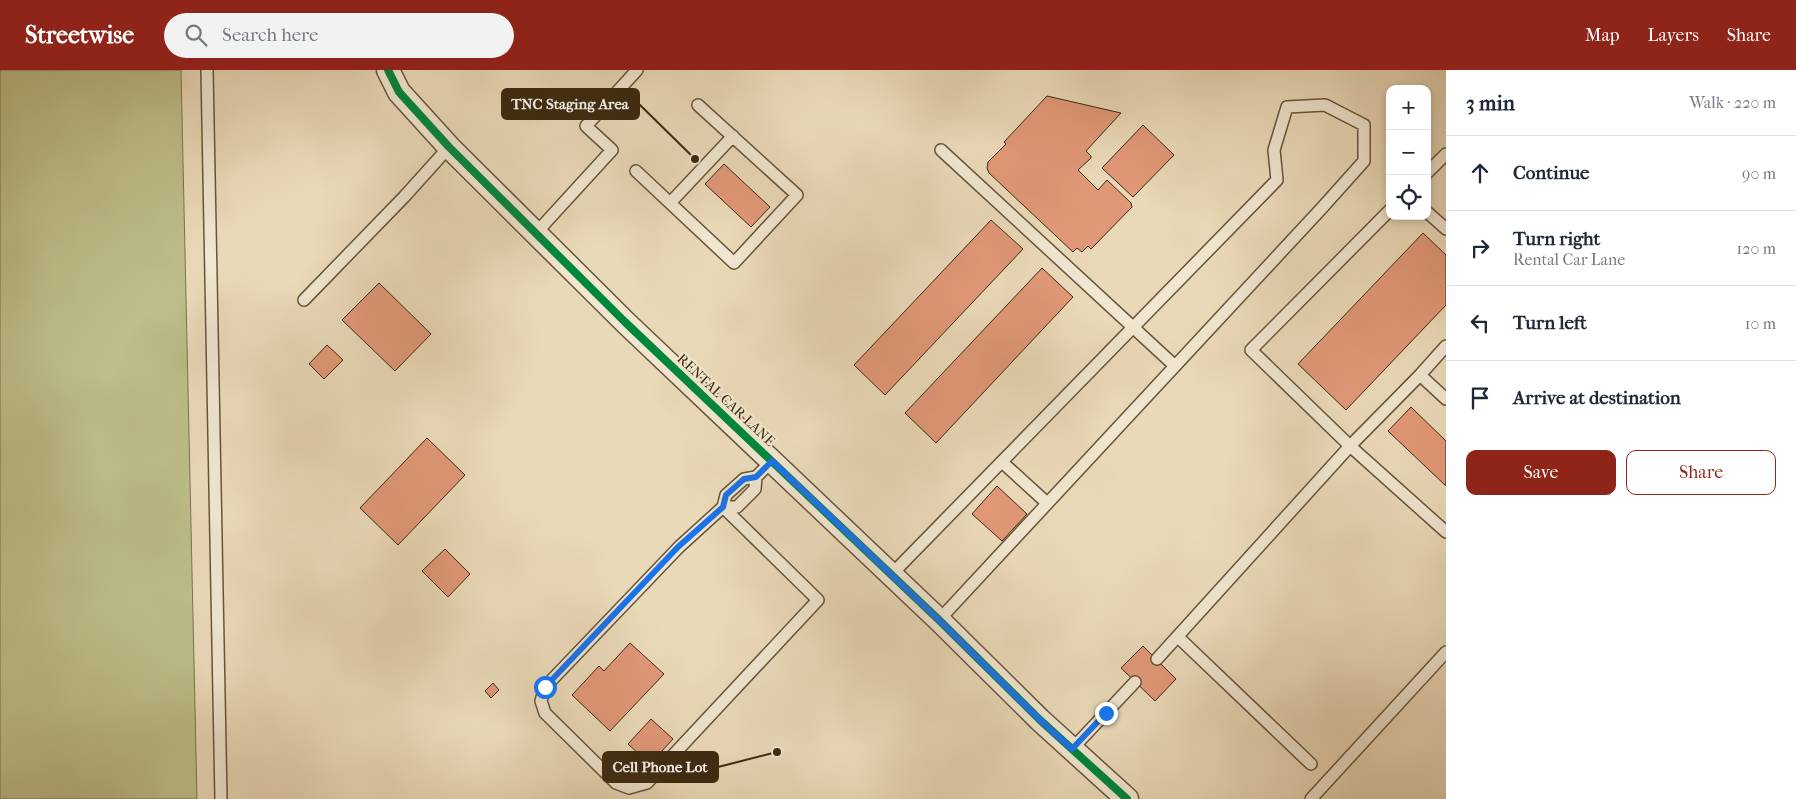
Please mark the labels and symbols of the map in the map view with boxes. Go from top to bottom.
callout: TNC Staging Area [502,89,639,119]
text: TNC Staging Area [510,95,630,113]
street label: RENTAL CAR LANE [674,350,779,450]
route start [534,676,557,699]
route end [1095,702,1118,725]
callout: Cell Phone Lot [603,752,718,782]
text: Cell Phone Lot [612,758,708,776]

